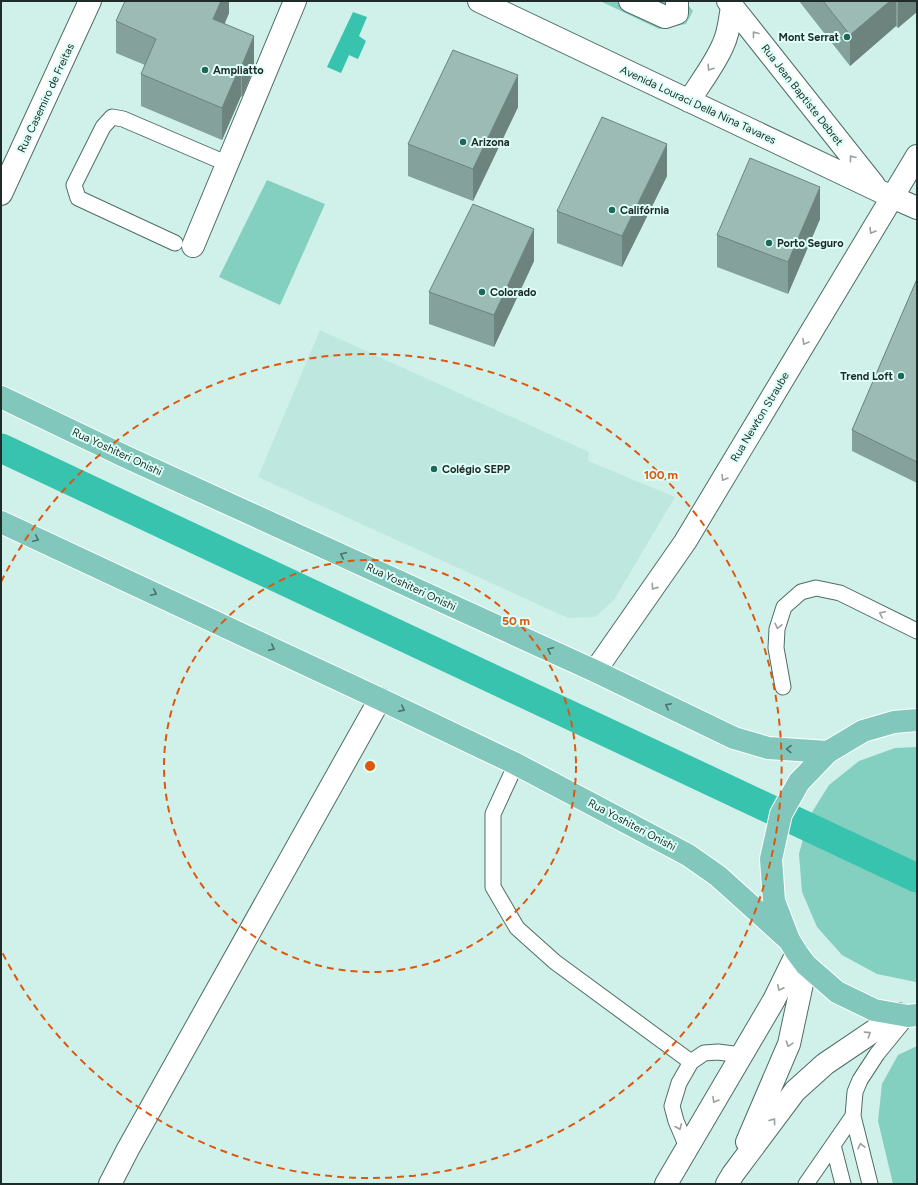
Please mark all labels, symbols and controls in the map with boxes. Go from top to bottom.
place label: Mont Serrat [779,31,840,44]
one-way arrow [752,32,759,39]
marker: Mont Serrat [842,32,852,42]
street label: Rua Casemiro de Freitas [15,41,77,155]
street label: Rua Jean Baptiste Debret [758,42,846,148]
street label: Avenida Louraci Della Nina Tavares [618,63,778,147]
place label: Ampliatto [213,64,264,77]
one-way arrow [707,64,715,71]
marker: Ampliatto [200,65,210,75]
place label: Arizona [471,136,510,149]
marker: Arizona [458,137,468,147]
one-way arrow [850,156,857,163]
place label: Califórnia [620,204,669,217]
marker: Califórnia [607,205,617,215]
one-way arrow [869,227,877,234]
place label: Porto Seguro [777,237,844,250]
marker: Porto Seguro [764,238,774,248]
place label: Colorado [490,286,537,299]
marker: Colorado [477,287,487,297]
one-way arrow [803,338,810,345]
street label: Rua Newton Straube [728,370,792,464]
place label: Trend Loft [840,370,894,383]
marker: Trend Loft [896,371,906,381]
street label: Rua Yoshiteri Onishi [70,425,164,479]
place label: Colégio SEPP [442,463,510,476]
marker: Colégio SEPP [429,464,439,474]
text: 100 m [644,468,678,482]
one-way arrow [721,474,728,481]
one-way arrow [32,534,40,542]
one-way arrow [339,552,346,560]
street label: Rua Yoshiteri Onishi [364,560,458,614]
one-way arrow [651,583,659,590]
one-way arrow [150,588,158,596]
one-way arrow [879,611,886,619]
text: 50 m [502,614,530,628]
one-way arrow [775,623,783,630]
one-way arrow [268,643,275,651]
one-way arrow [547,647,554,655]
one-way arrow [664,703,672,711]
one-way arrow [398,704,406,712]
one-way arrow [786,744,792,753]
centre of rings [363,759,377,773]
street label: Rua Yoshiteri Onishi [586,796,678,854]
one-way arrow [777,984,785,991]
one-way arrow [864,1031,871,1039]
one-way arrow [785,1040,793,1047]
one-way arrow [712,1096,719,1103]
one-way arrow [768,1118,775,1125]
one-way arrow [674,1123,682,1130]
one-way arrow [857,1143,865,1149]

